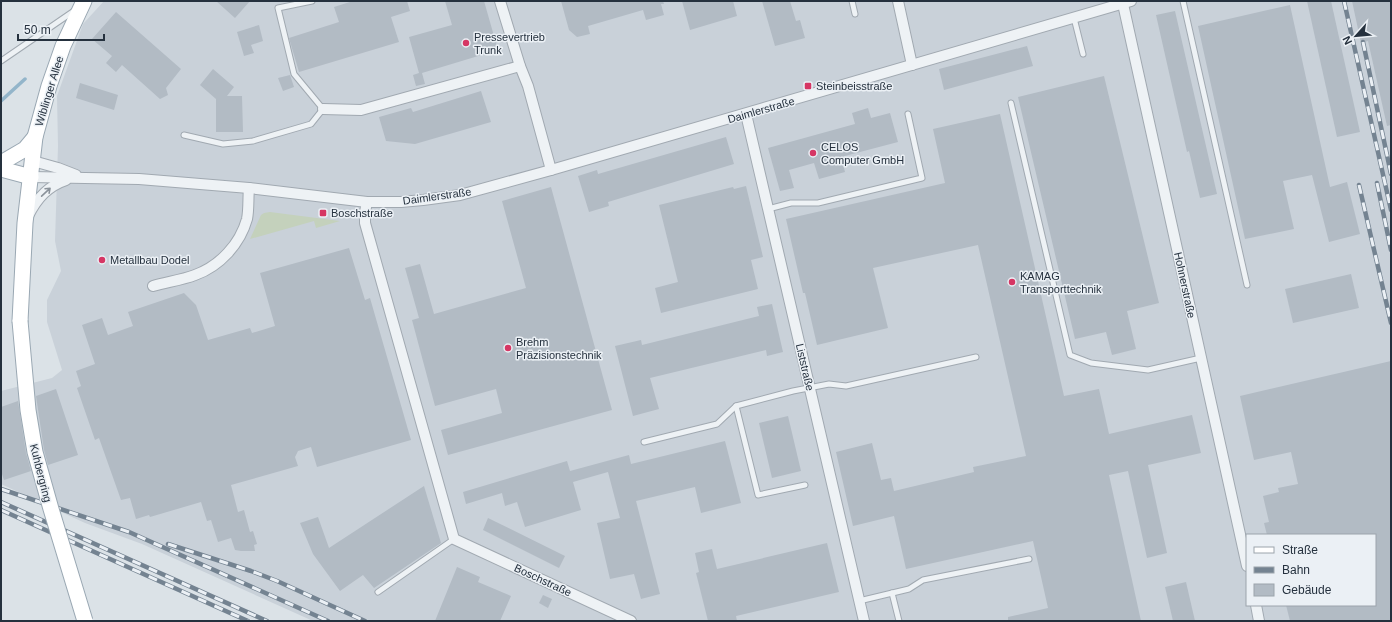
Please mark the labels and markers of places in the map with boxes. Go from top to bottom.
place label: Pressevertrieb Trunk [474,31,545,56]
marker: Pressevertrieb Trunk [461,38,471,48]
place label: Steinbeisstraße [816,80,892,92]
marker: Steinbeisstraße [803,81,813,91]
place label: CELOS Computer GmbH [821,141,904,166]
marker: CELOS Computer GmbH [808,148,818,158]
place label: Boschstraße [331,207,393,219]
marker: Boschstraße [318,208,328,218]
place label: Metallbau Dodel [110,254,190,266]
marker: Metallbau Dodel [97,255,107,265]
place label: KAMAG Transporttechnik [1020,270,1102,295]
marker: KAMAG Transporttechnik [1007,277,1017,287]
place label: Brehm Präzisionstechnik [516,336,602,361]
marker: Brehm Präzisionstechnik [503,343,513,353]

